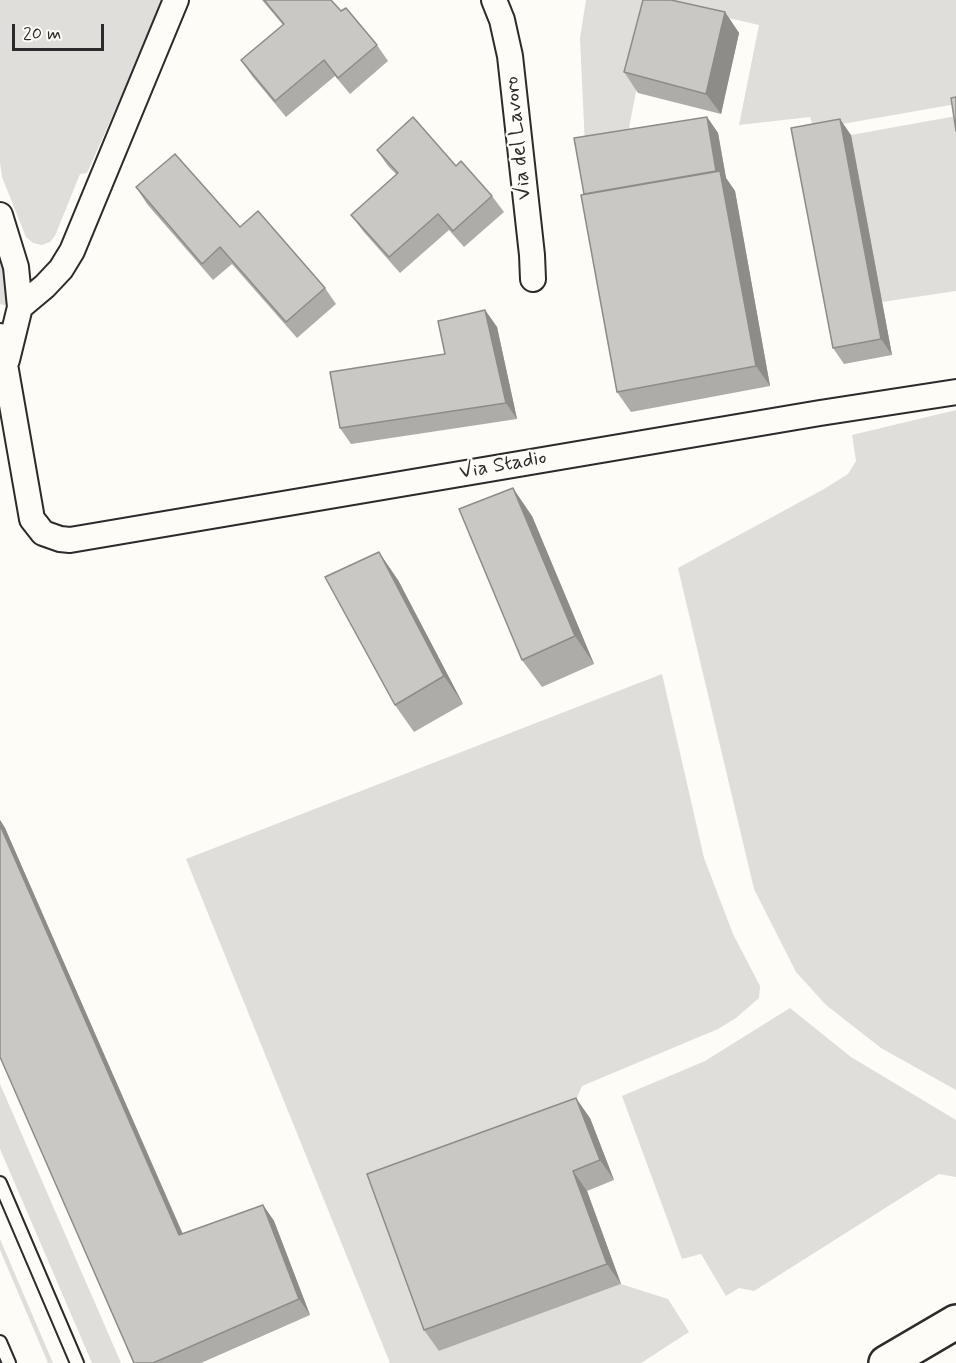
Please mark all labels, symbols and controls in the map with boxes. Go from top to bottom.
scale bar [15,12,106,50]
text: 20 m [23,22,61,46]
street label: Via del Lavoro [500,75,538,201]
street label: Via Stadio [457,446,549,486]

